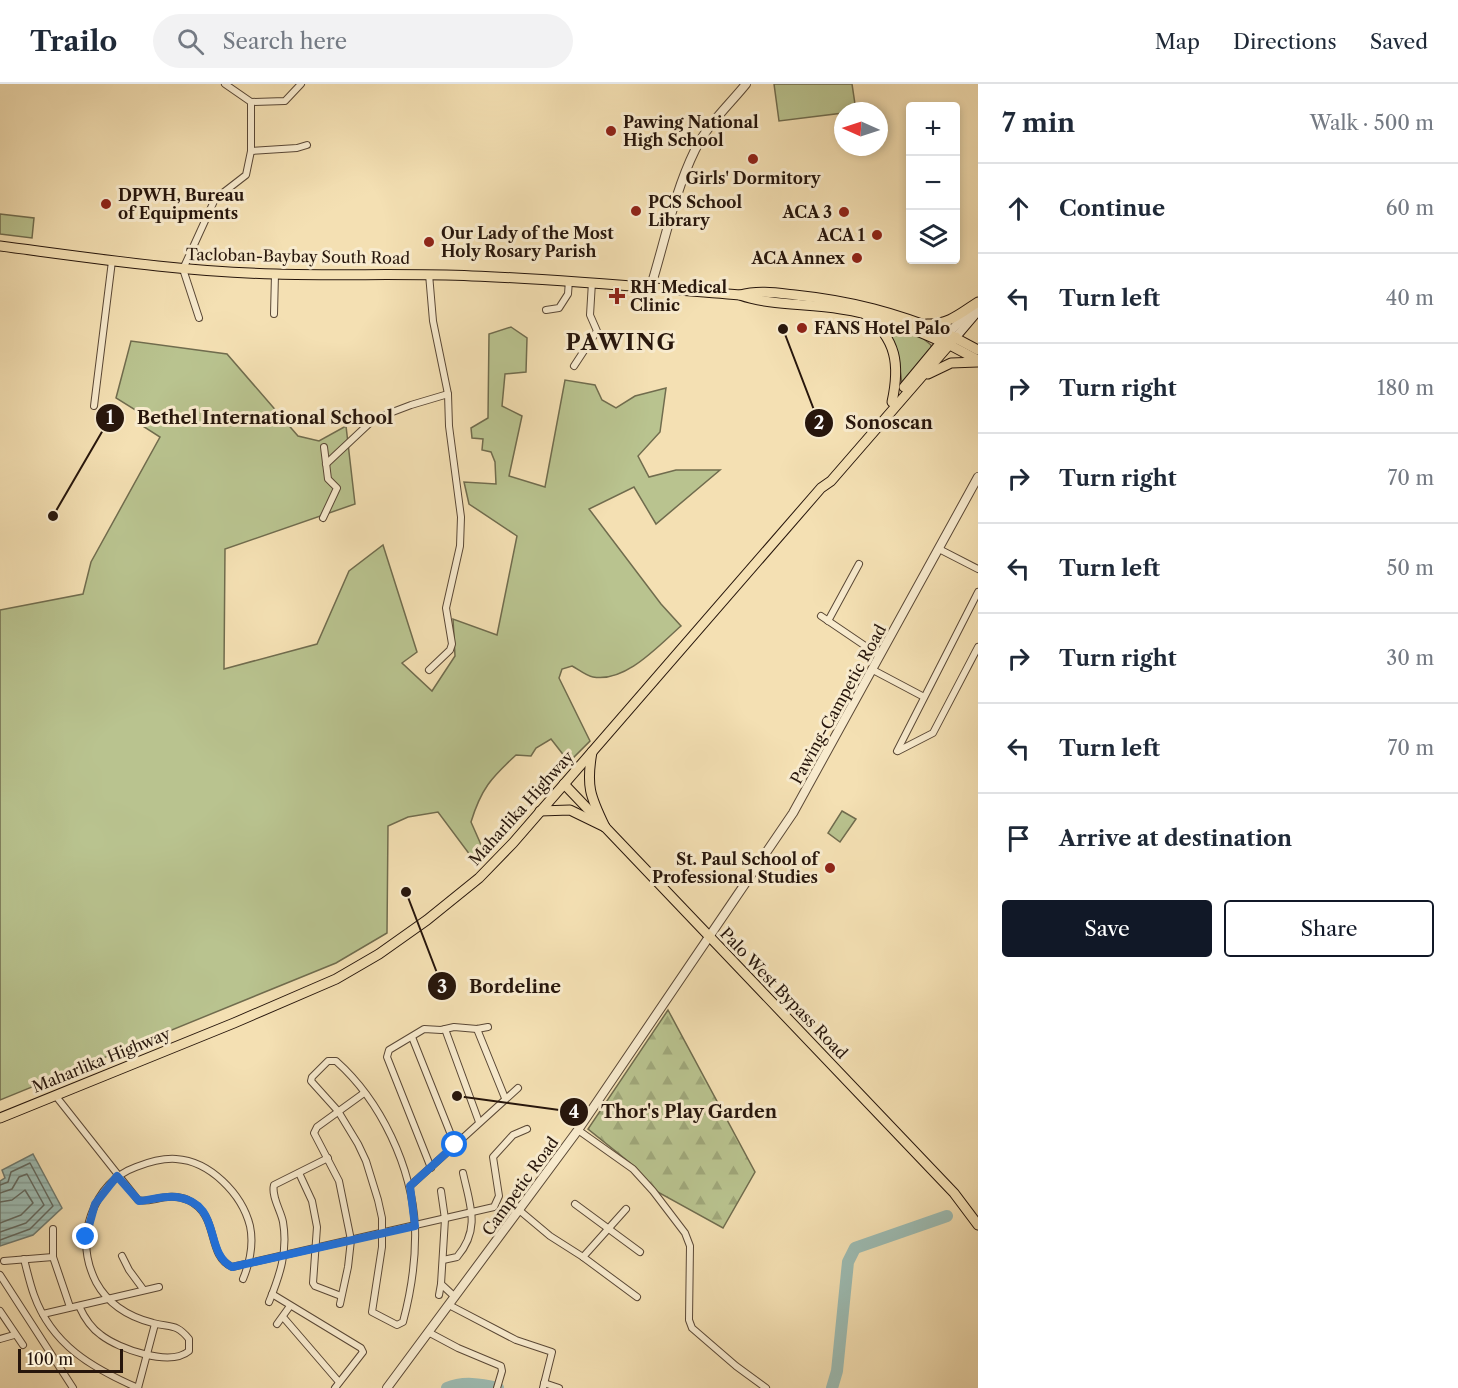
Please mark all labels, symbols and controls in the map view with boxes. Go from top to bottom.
search box [153,14,573,68]
text: Trailo [30,24,117,58]
icon: search [174,25,207,58]
text: Search here [222,28,347,55]
text: Map [1155,29,1200,54]
text: Directions [1233,29,1337,54]
text: Saved [1370,29,1428,54]
north arrow [834,102,888,156]
map controls [906,102,960,264]
button: + [906,102,960,156]
text: 7 min [1002,107,1075,139]
text: Walk · 500 m [1310,111,1434,135]
place label: Pawing National High School [623,112,759,150]
marker: Pawing National High School [604,124,618,138]
marker: Girls' Dormitory [746,152,760,166]
button: − [906,156,960,210]
place label: Girls' Dormitory [685,168,822,188]
place label: DPWH, Bureau of Equipments [118,185,245,223]
place label: PCS School Library [648,192,742,230]
icon: ahead [1002,192,1035,225]
text: Continue [1059,195,1165,222]
text: 60 m [1386,196,1434,220]
marker: DPWH, Bureau of Equipments [99,197,113,211]
place label: ACA 3 [781,202,832,222]
marker: PCS School Library [629,204,643,218]
marker: ACA 3 [837,205,851,219]
button: layers [906,210,960,264]
place label: Our Lady of the Most Holy Rosary Parish [441,223,614,261]
place label: ACA 1 [816,225,866,245]
marker: ACA 1 [870,228,884,242]
marker: Our Lady of the Most Holy Rosary Parish [422,235,436,249]
street label: Tacloban-Baybay South Road [186,244,411,268]
place label: ACA Annex [750,248,846,268]
marker: ACA Annex [850,251,864,265]
place label: RH Medical Clinic [630,277,728,315]
icon: left [1002,282,1035,315]
text: Turn left [1059,285,1160,312]
text: 40 m [1386,286,1434,310]
marker: RH Medical Clinic [608,287,626,305]
place label: FANS Hotel Palo [814,318,950,338]
marker: FANS Hotel Palo [795,321,809,335]
district label: PAWING [565,329,677,356]
icon: right [1002,372,1035,405]
text: Turn right [1059,375,1177,402]
text: 180 m [1377,376,1434,400]
callout: Bethel International School [95,400,406,436]
callout: Sonoscan [804,405,945,441]
text: 1 [106,407,114,429]
text: Bethel International School [137,407,393,429]
text: 2 [814,412,824,434]
text: Sonoscan [845,412,934,434]
icon: right [1002,462,1035,495]
text: Turn right [1059,465,1177,492]
text: 70 m [1388,466,1434,490]
icon: left [1002,552,1035,585]
text: Turn left [1059,555,1160,582]
text: 50 m [1387,556,1434,580]
street label: Pawing-Campetic Road [786,620,890,787]
icon: right [1002,642,1035,675]
text: Turn right [1059,645,1177,672]
text: 30 m [1386,646,1434,670]
icon: left [1002,732,1035,765]
text: Turn left [1059,735,1160,762]
text: 70 m [1388,736,1434,760]
street label: Maharlika Highway [464,746,578,869]
icon: arrive [1002,822,1035,855]
text: Arrive at destination [1059,825,1292,852]
place label: St. Paul School of Professional Studies [652,849,820,887]
marker: St. Paul School of Professional Studies [823,861,837,875]
button: Save [1002,900,1212,957]
button: Share [1224,900,1434,957]
street label: Palo West Bypass Road [716,923,852,1063]
callout: Bordeline [427,968,573,1004]
text: 3 [437,976,447,998]
text: Bordeline [469,976,561,998]
street label: Maharlika Highway [29,1023,174,1097]
callout: Thor's Play Garden [559,1094,789,1130]
text: 4 [569,1101,579,1123]
text: Thor's Play Garden [601,1101,778,1123]
route start [441,1131,467,1157]
street label: Campetic Road [477,1132,563,1239]
route end [72,1223,98,1249]
scale bar [18,1346,123,1374]
text: 100 m [27,1349,73,1369]

